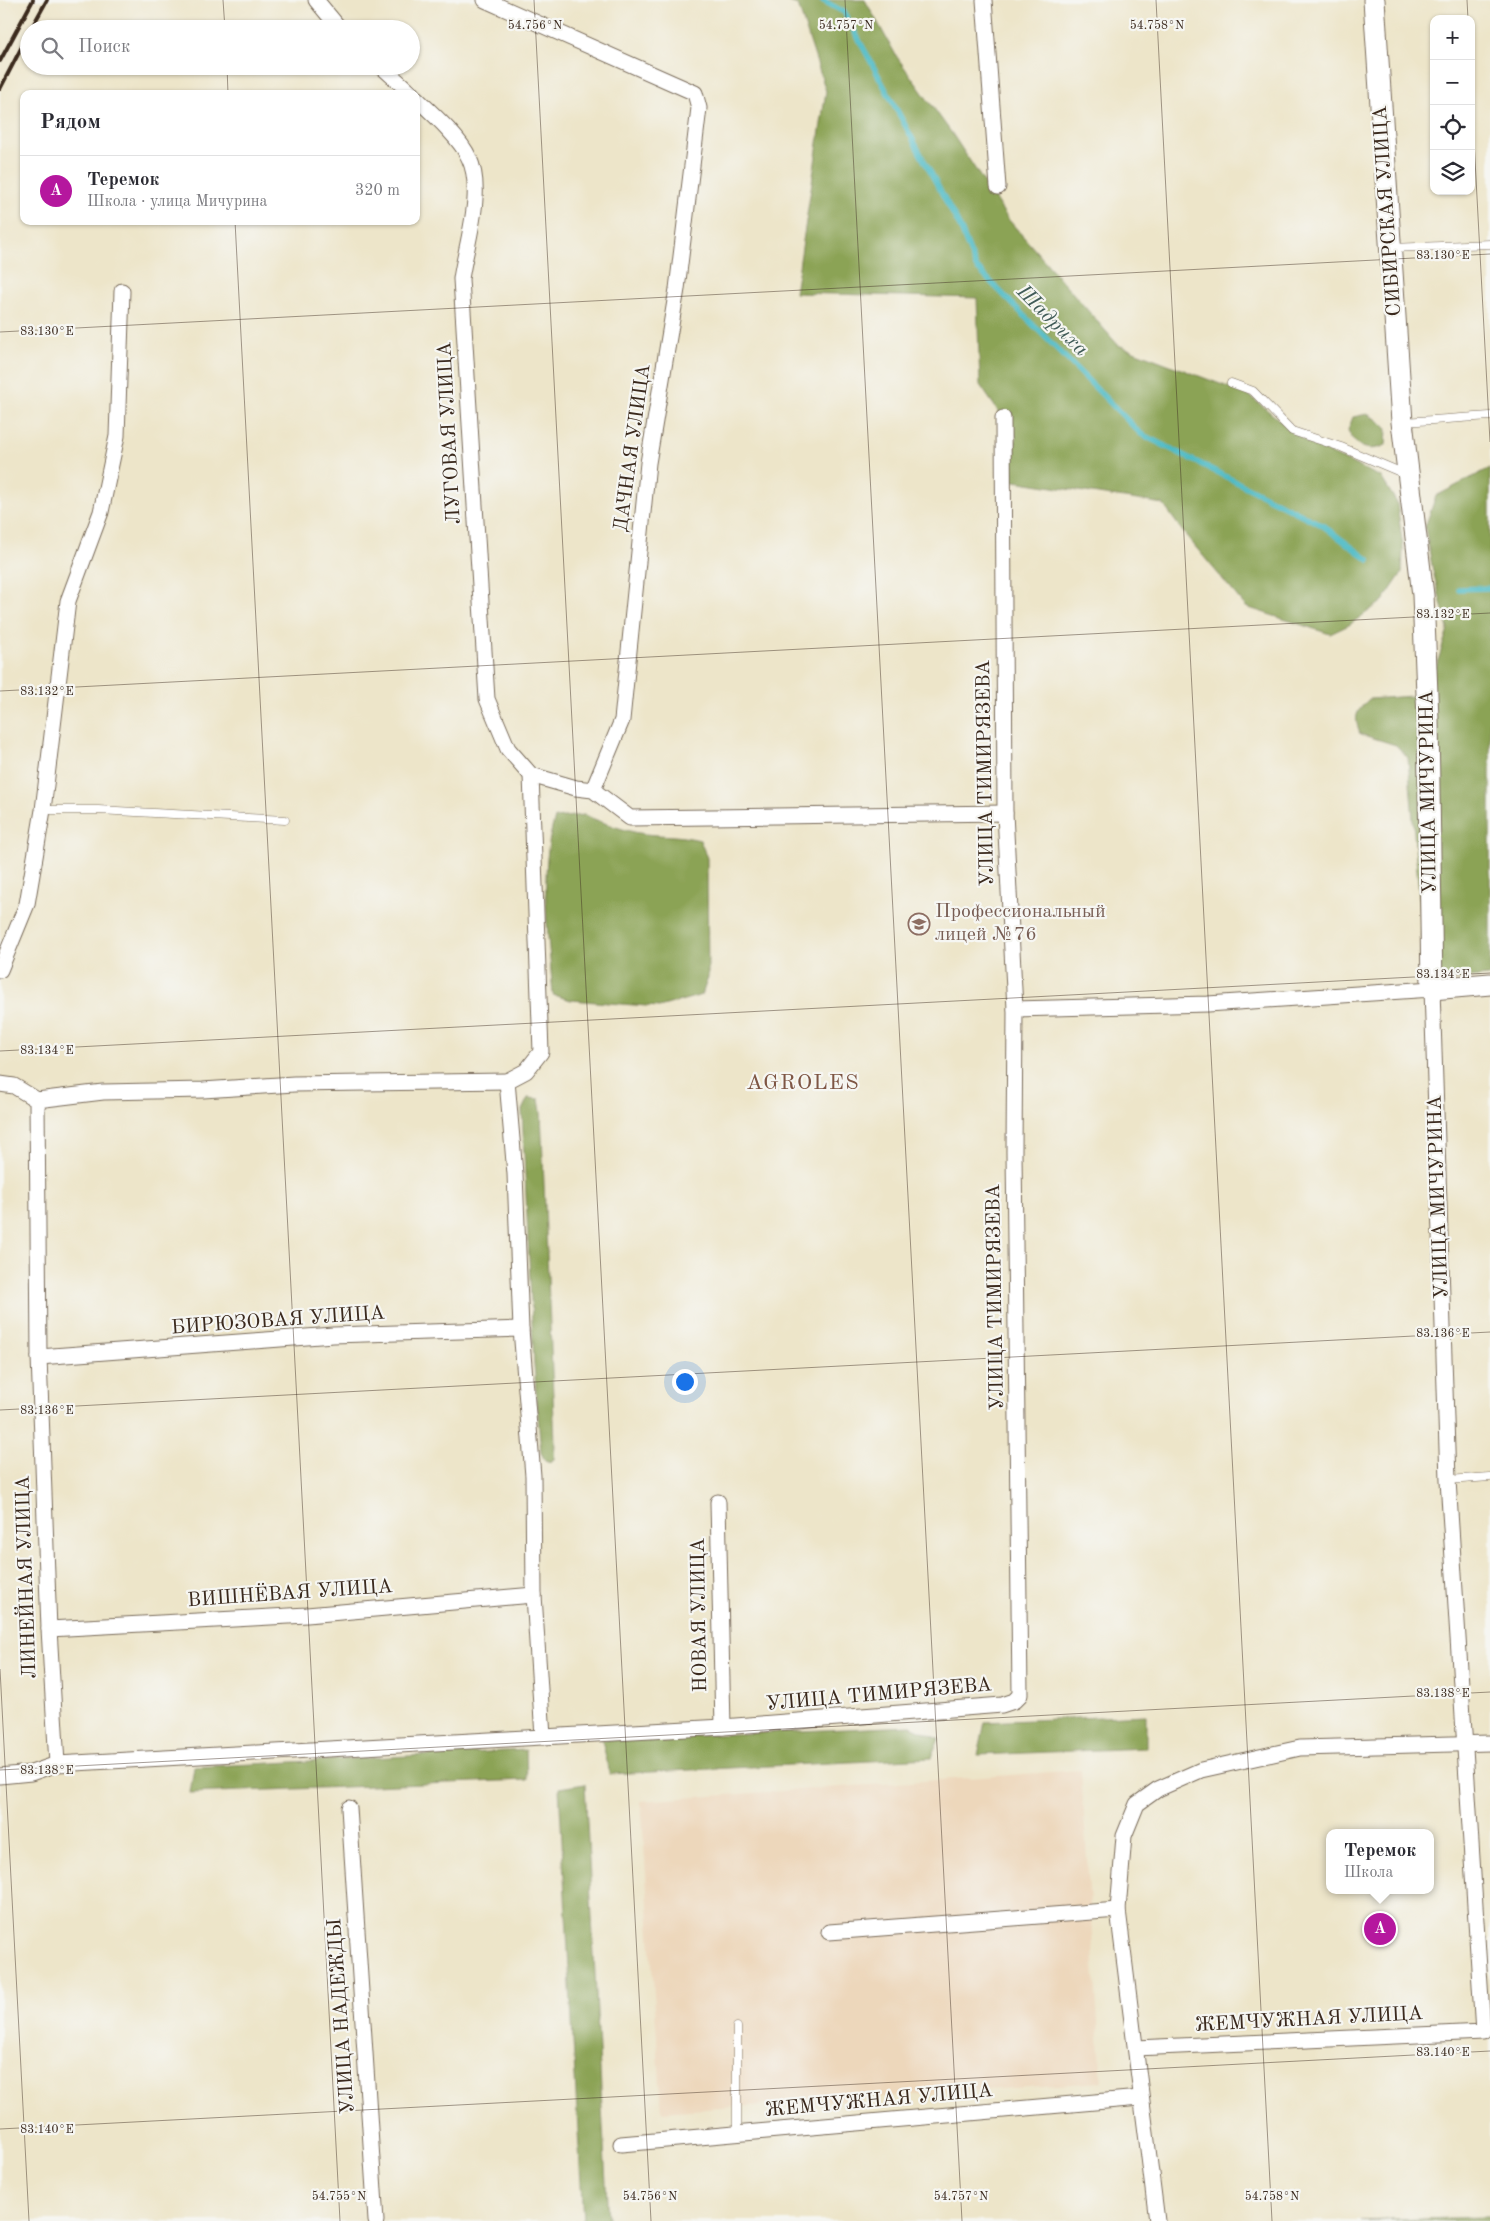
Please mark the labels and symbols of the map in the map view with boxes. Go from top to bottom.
text: 54.756°N [508,19,562,32]
text: 54.757°N [819,19,873,32]
text: 54.758°N [1130,19,1184,32]
street label: СИБИРСКАЯ УЛИЦА [1371,105,1405,317]
text: 83.130°E [1416,250,1470,262]
water label: Шадриха [1012,281,1092,361]
text: 83.130°E [20,326,74,338]
street label: ЛУГОВАЯ УЛИЦА [435,341,465,525]
street label: ДАЧНАЯ УЛИЦА [611,363,655,533]
text: 83.132°E [1416,609,1470,621]
street label: УЛИЦА ТИМИРЯЗЕВА [974,660,998,886]
text: 83.132°E [20,686,74,698]
street label: УЛИЦА МИЧУРИНА [1417,690,1441,894]
place label: Профессиональный лицей №76 [935,902,1106,945]
school or university icon: Профессиональный лицей №76 [907,912,931,936]
text: 83.134°E [1416,969,1470,981]
text: 83.134°E [20,1045,74,1057]
district label: AGROLES [746,1072,860,1094]
street label: УЛИЦА МИЧУРИНА [1425,1095,1453,1299]
street label: УЛИЦА ТИМИРЯЗЕВА [984,1184,1008,1410]
street label: БИРЮЗОВАЯ УЛИЦА [170,1304,386,1338]
text: 83.136°E [1416,1328,1470,1340]
your location [672,1369,698,1395]
text: 83.136°E [20,1405,74,1417]
street label: ЛИНЕЙНАЯ УЛИЦА [10,1475,41,1679]
street label: НОВАЯ УЛИЦА [689,1538,711,1692]
street label: ВИШНЁВАЯ УЛИЦА [187,1575,393,1611]
street label: УЛИЦА ТИМИРЯЗЕВА [765,1675,993,1715]
text: 83.138°E [1416,1688,1470,1700]
text: 83.138°E [20,1765,74,1777]
pin: A [1364,1910,1396,1948]
street label: УЛИЦА НАДЕЖДЫ [325,1917,359,2114]
street label: ЖЕМЧУЖНАЯ УЛИЦА [1194,2004,1424,2036]
text: 83.140°E [1416,2047,1470,2059]
street label: ЖЕМЧУЖНАЯ УЛИЦА [764,2081,994,2121]
text: 83.140°E [20,2124,74,2136]
text: 54.755°N [312,2190,366,2203]
text: 54.756°N [623,2190,677,2203]
text: 54.757°N [934,2190,988,2203]
text: 54.758°N [1245,2190,1299,2203]

